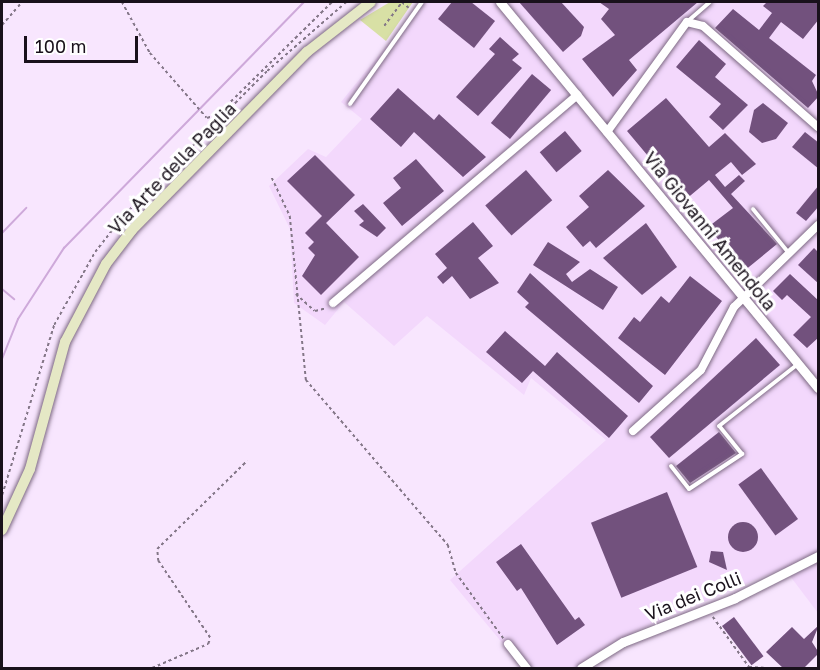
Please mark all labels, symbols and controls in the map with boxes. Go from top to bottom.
scale bar [27,24,141,62]
text: 100 m [35,35,86,57]
street label: Via Arte della Paglia [104,98,240,238]
street label: Via Giovanni Amendola [639,147,781,315]
street label: Via dei Colli [642,567,744,625]

